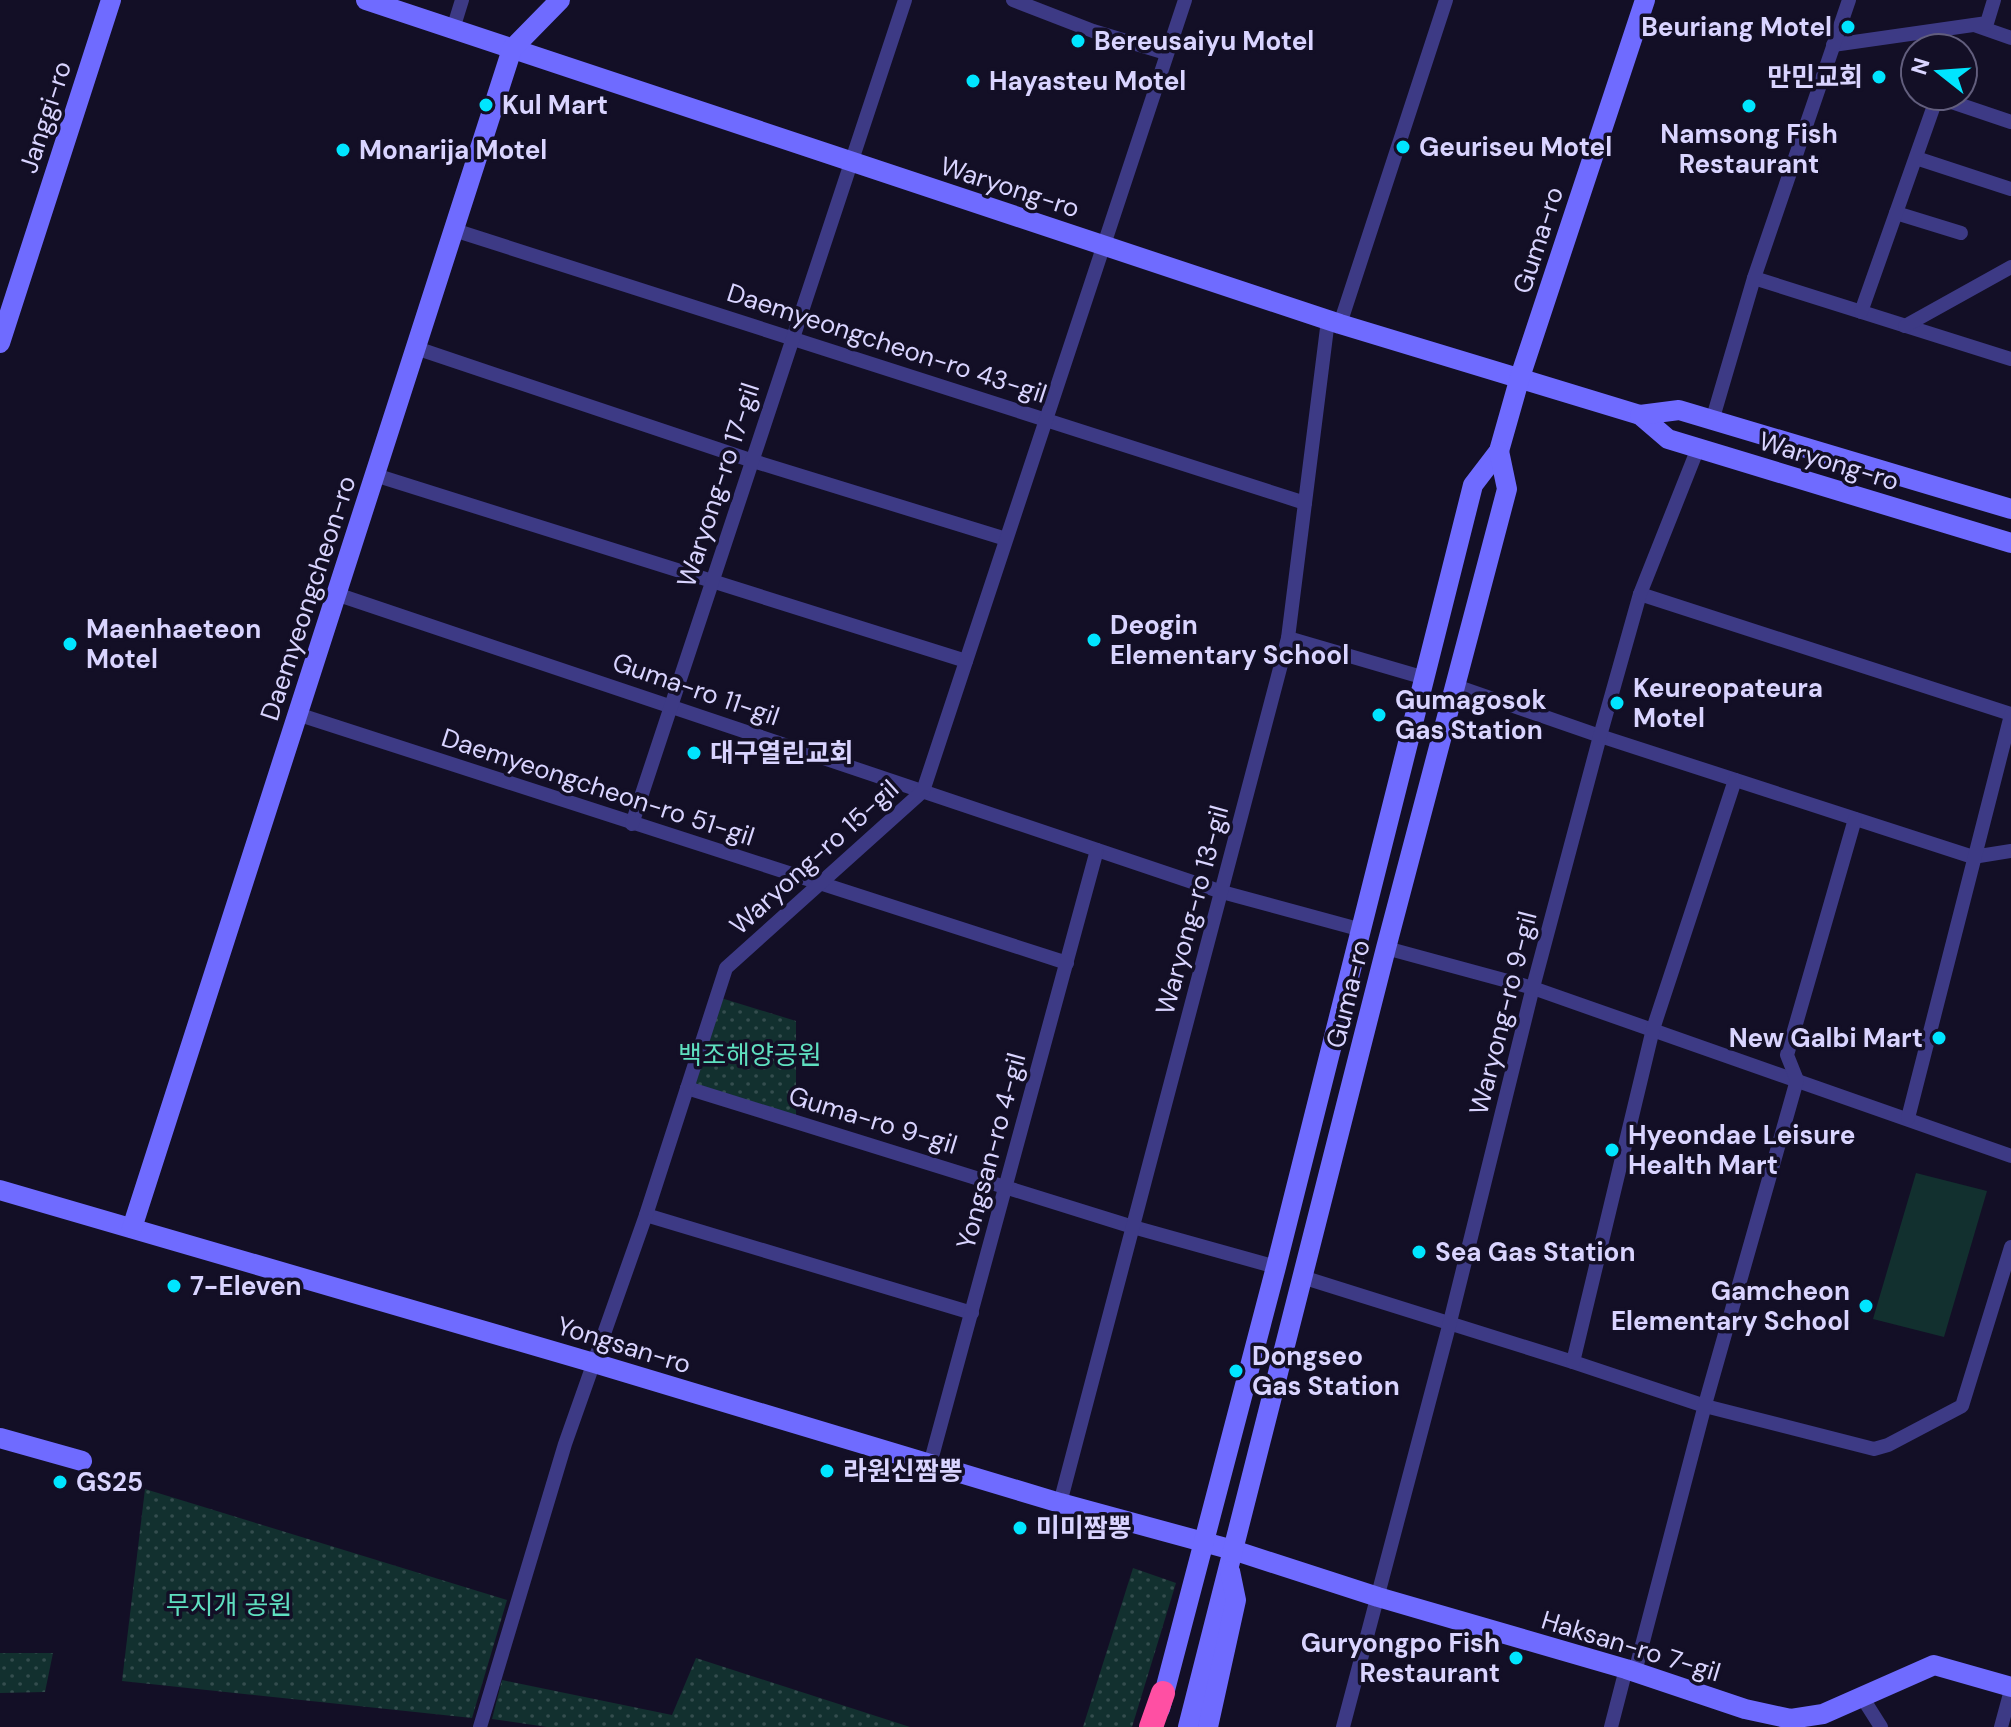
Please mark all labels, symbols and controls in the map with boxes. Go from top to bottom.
place label: Beuriang Motel [1641,10,1832,44]
marker: Beuriang Motel [1839,18,1857,36]
place label: Bereusaiyu Motel [1094,24,1314,58]
marker: Bereusaiyu Motel [1069,32,1087,50]
north arrow [1899,32,1979,112]
text: N [1904,54,1937,78]
street label: Janggi-ro [11,57,79,177]
place label: 만민교회 [1767,60,1863,94]
place label: Hayasteu Motel [989,64,1186,98]
marker: 만민교회 [1870,68,1888,86]
marker: Hayasteu Motel [964,72,982,90]
place label: Kul Mart [502,88,608,122]
marker: Kul Mart [477,96,495,114]
marker: Namsong Fish Restaurant [1740,97,1758,115]
place label: Namsong Fish Restaurant [1660,117,1838,181]
place label: Geuriseu Motel [1419,130,1612,164]
place label: Monarija Motel [359,133,547,167]
marker: Geuriseu Motel [1394,138,1412,156]
marker: Monarija Motel [334,141,352,159]
street label: Waryong-ro [936,149,1084,225]
street label: Guma-ro [1505,182,1571,298]
street label: Daemyeongcheon-ro 43-gil [723,275,1051,411]
street label: Waryong-ro 17-gil [669,378,767,592]
street label: Waryong-ro [1755,424,1903,498]
street label: Daemyeongcheon-ro [252,471,364,725]
place label: Deogin Elementary School [1110,608,1349,672]
place label: Maenhaeteon Motel [86,612,261,676]
marker: Deogin Elementary School [1085,631,1103,649]
marker: Maenhaeteon Motel [61,635,79,653]
street label: Guma-ro 11-gil [608,645,784,733]
place label: Keureopateura Motel [1633,671,1823,735]
place label: Gumagosok Gas Station [1395,683,1547,747]
marker: Keureopateura Motel [1608,694,1626,712]
marker: Gumagosok Gas Station [1370,706,1388,724]
street label: Daemyeongcheon-ro 51-gil [437,720,759,854]
place label: 대구열린교회 [710,736,854,770]
marker: 대구열린교회 [685,744,703,762]
street label: Waryong-ro 15-gil [722,772,906,942]
street label: Waryong-ro 13-gil [1148,802,1236,1018]
street label: Waryong-ro 9-gil [1461,908,1545,1118]
street label: Guma-ro [1318,936,1378,1052]
place label: New Galbi Mart [1729,1021,1923,1055]
marker: New Galbi Mart [1930,1029,1948,1047]
park label: 백조해양공원 [678,1038,822,1072]
street label: Yongsan-ro 4-gil [948,1049,1034,1253]
street label: Guma-ro 9-gil [785,1078,961,1162]
place label: Hyeondae Leisure Health Mart [1628,1118,1855,1182]
marker: Hyeondae Leisure Health Mart [1603,1141,1621,1159]
place label: Sea Gas Station [1435,1235,1635,1269]
marker: Sea Gas Station [1410,1243,1428,1261]
place label: 7-Eleven [190,1269,302,1303]
place label: Gamcheon Elementary School [1611,1274,1850,1338]
marker: 7-Eleven [165,1277,183,1295]
marker: Gamcheon Elementary School [1857,1297,1875,1315]
street label: Yongsan-ro [553,1309,695,1381]
place label: Dongseo Gas Station [1252,1339,1400,1403]
marker: Dongseo Gas Station [1227,1362,1245,1380]
place label: 라원신짬뽕 [843,1454,963,1488]
marker: 라원신짬뽕 [818,1462,836,1480]
place label: GS25 [76,1465,143,1499]
marker: GS25 [51,1473,69,1491]
place label: 미미짬뽕 [1036,1511,1132,1545]
marker: 미미짬뽕 [1011,1519,1029,1537]
park label: 무지개 공원 [166,1588,292,1622]
street label: Haksan-ro 7-gil [1537,1603,1725,1689]
place label: Guryongpo Fish Restaurant [1301,1626,1500,1690]
marker: Guryongpo Fish Restaurant [1507,1649,1525,1667]

